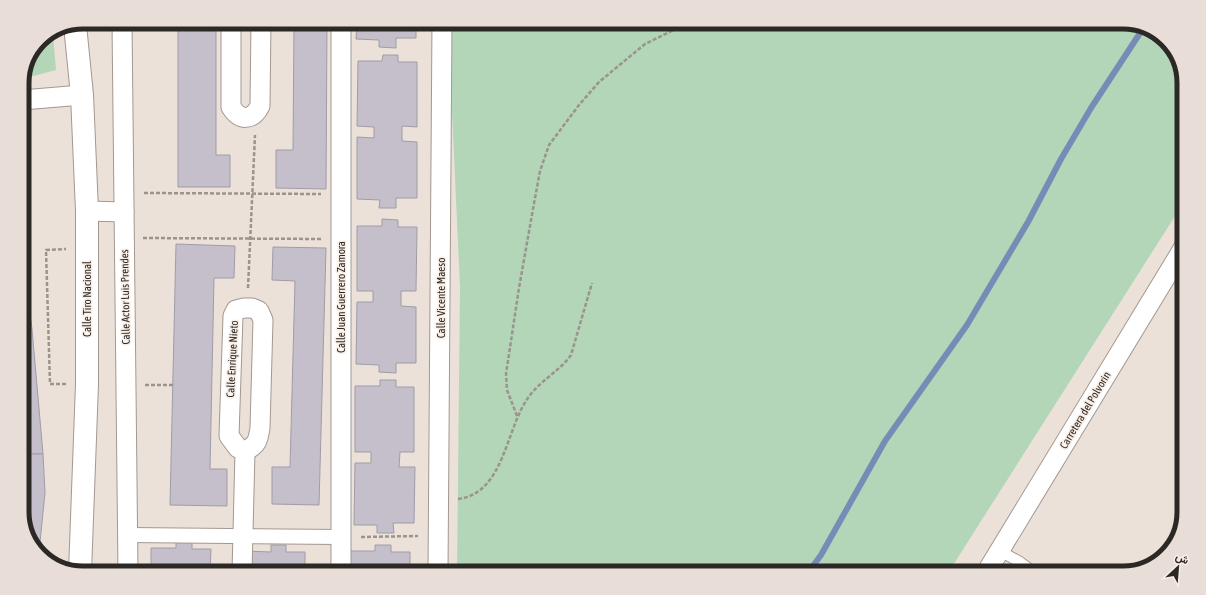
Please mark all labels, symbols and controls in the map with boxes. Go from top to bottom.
street label: Calle Juan Guerrero Zamora [335,241,347,353]
street label: Calle Actor Luis Prendes [118,249,132,345]
street label: Calle Vicente Maeso [435,258,447,338]
street label: Calle Tiro Nacional [81,261,93,337]
street label: Calle Enrique Nieto [224,320,240,398]
street label: Carretera del Polvorin [1057,369,1113,451]
north arrow [1158,547,1198,587]
text: ش [1173,550,1191,567]

